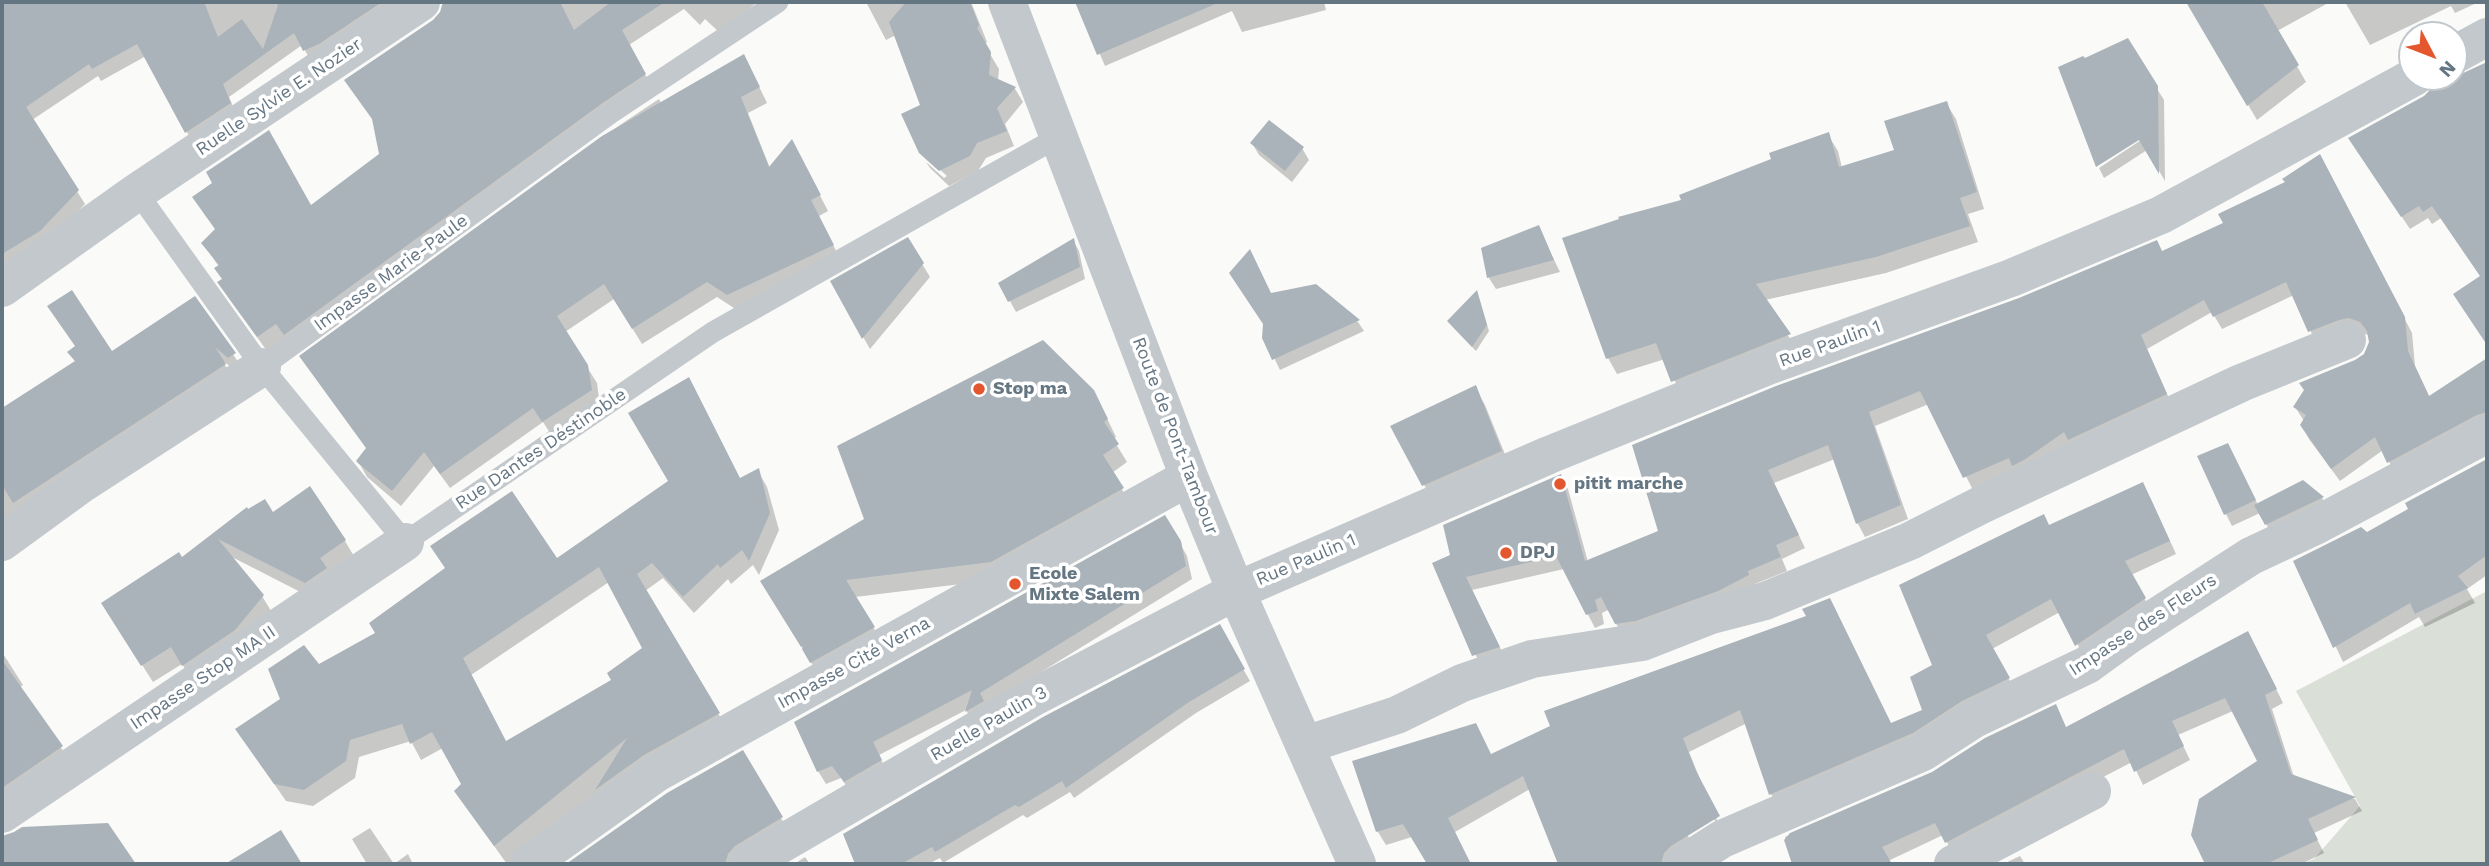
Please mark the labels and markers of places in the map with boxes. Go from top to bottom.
place label: Stop ma [993,378,1067,400]
marker: Stop ma [971,381,987,397]
place label: pitit marche [1574,473,1683,495]
marker: pitit marche [1552,476,1568,492]
place label: DPJ [1520,542,1555,564]
marker: DPJ [1498,545,1514,561]
place label: Ecole Mixte Salem [1029,563,1140,606]
marker: Ecole Mixte Salem [1007,576,1023,592]

